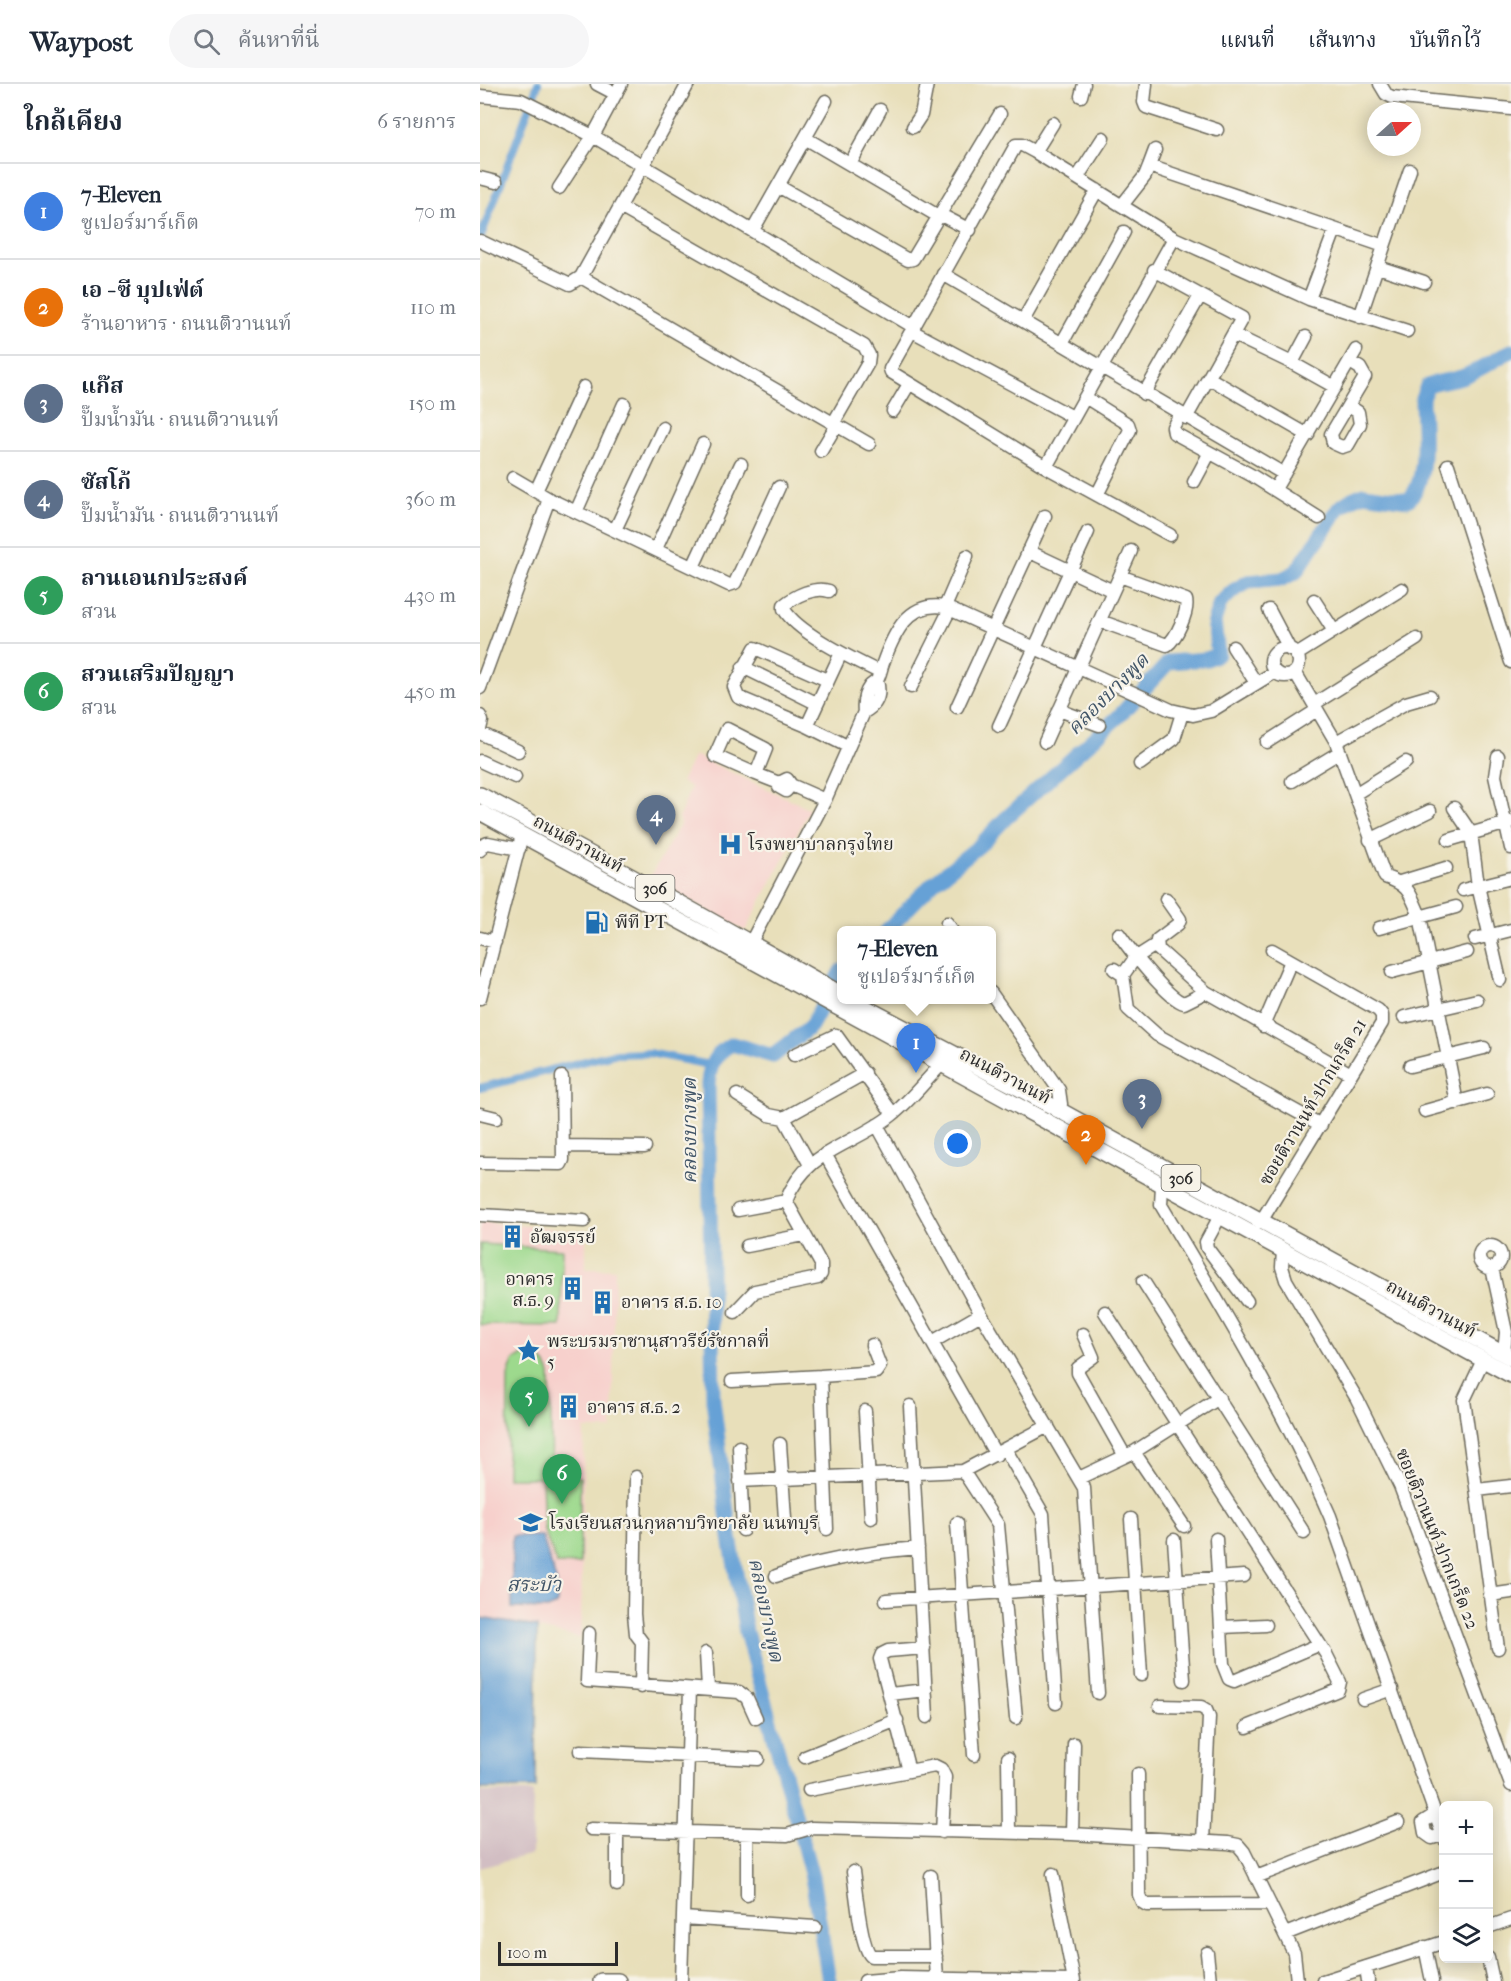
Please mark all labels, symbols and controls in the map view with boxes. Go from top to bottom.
search box [169,14,589,68]
text: Waypost [30,25,133,58]
icon: search [190,25,223,58]
text: ค้นหาที่นี่ [238,27,320,53]
text: แผนที่ [1220,28,1275,52]
text: เส้นทาง [1308,28,1376,52]
text: บันทึกไว้ [1409,28,1481,52]
north arrow [1367,102,1421,156]
text: ใกล้เคียง [24,106,123,137]
text: 6 รายการ [377,110,456,133]
text: 7-Eleven [81,182,162,208]
text: 1 [40,200,47,223]
text: 70 m [414,200,456,223]
text: ซูเปอร์มาร์เก็ต [81,211,199,234]
text: เอ - ซี บุปเฟ่ต์ [81,277,204,303]
text: 2 [38,296,49,319]
text: 110 m [410,296,456,319]
text: ร้านอาหาร · ถนนติวานนท์ [81,312,291,335]
text: แก๊ส [81,373,124,399]
text: 3 [39,392,48,415]
text: 150 m [408,392,456,415]
text: ปั๊มน้ำมัน · ถนนติวานนท์ [81,408,279,431]
text: ซัสโก้ [81,469,131,495]
text: 4 [38,488,49,511]
text: 360 m [405,488,456,511]
text: ปั๊มน้ำมัน · ถนนติวานนท์ [81,504,279,527]
text: ลานเอนกประสงค์ [81,565,247,591]
text: 5 [39,584,48,607]
text: 430 m [404,584,456,607]
text: สวน [81,600,117,623]
water label: คลองบางพูด [1062,648,1155,740]
text: สวนเสริมปัญญา [81,661,234,687]
text: 6 [38,680,49,703]
text: 450 m [404,680,456,703]
text: สวน [81,696,117,719]
pin: 4 [636,796,675,845]
street label: ถนนติวานนท์ [529,810,627,877]
hospital icon: โรงพยาบาลกรุงไทย [717,831,743,857]
place label: โรงพยาบาลกรุงไทย [747,831,894,856]
road number: 306 [636,875,675,901]
fuel station icon: พีที PT [584,909,610,935]
place label: พีที PT [615,912,668,933]
popup [837,926,996,1004]
text: 7-Eleven [858,936,938,962]
text: ซูเปอร์มาร์เก็ต [858,965,975,988]
street label: ซอยติวานนท์-ปากเกร็ด 21 [1254,1015,1371,1189]
pin: 1 [896,1024,936,1073]
street label: ถนนติวานนท์ [956,1042,1055,1109]
water label: คลองบางพูด [678,1077,702,1184]
pin: 3 [1122,1080,1162,1129]
pin: 2 [1066,1116,1106,1165]
your location [943,1129,972,1158]
road number: 306 [1162,1165,1200,1191]
building icon: อัฒจรรย์ [499,1224,525,1250]
place label: อัฒจรรย์ [530,1226,596,1248]
place label: อาคาร ส.ธ. 9 [505,1269,554,1311]
street label: ถนนติวานนท์ [1382,1275,1480,1342]
building icon: อาคาร ส.ธ. 9 [559,1276,585,1302]
building icon: อาคาร ส.ธ. 10 [590,1289,616,1315]
place label: อาคาร ส.ธ. 10 [621,1292,722,1313]
place label: พระบรมราชานุสาวรีย์รัชกาลที่ 5 [547,1327,769,1373]
place icon: พระบรมราชานุสาวรีย์รัชกาลที่ 5 [516,1338,542,1364]
pin: 5 [509,1378,548,1427]
building icon: อาคาร ส.ธ. 2 [556,1394,582,1420]
place label: อาคาร ส.ธ. 2 [587,1397,681,1418]
street label: ซอยติวานนท์-ปากเกร็ด 22 [1391,1445,1484,1632]
pin: 6 [542,1454,581,1504]
school or university icon: โรงเรียนสวนกุหลาบวิทยาลัย นนทบุรี [518,1510,544,1536]
place label: โรงเรียนสวนกุหลาบวิทยาลัย นนทบุรี [548,1510,819,1535]
water label: คลองบางพูด [743,1556,789,1666]
water label: สระบัว [507,1573,562,1596]
map controls [1439,1801,1493,1963]
button: + [1439,1801,1493,1855]
button: − [1439,1855,1493,1909]
button: layers [1439,1909,1493,1963]
scale bar [498,1939,618,1966]
text: 100 m [507,1943,547,1962]

